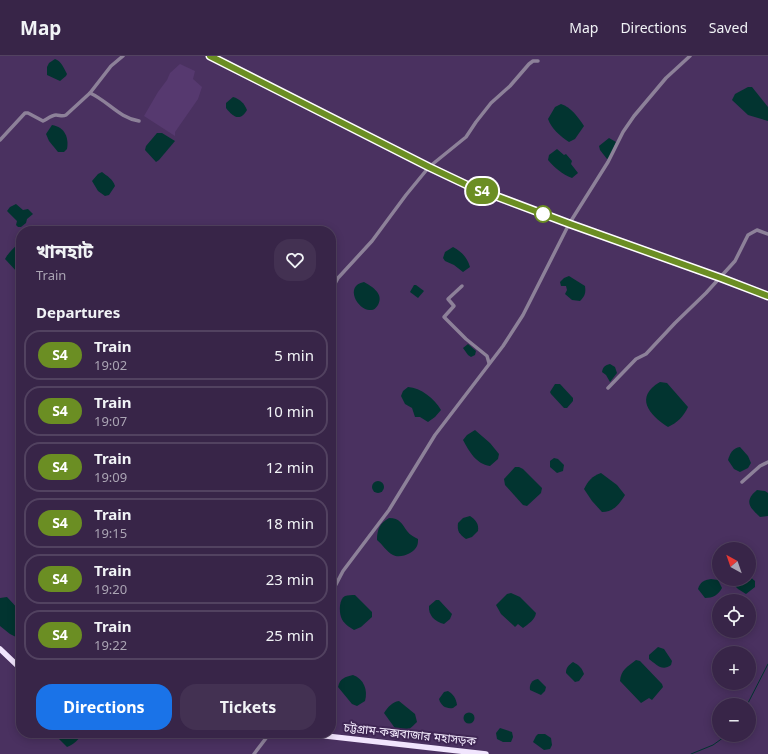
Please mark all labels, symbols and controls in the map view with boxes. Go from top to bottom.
text: Map [20,15,61,41]
text: Map [569,18,598,37]
text: Directions [620,18,687,37]
text: Saved [709,18,748,37]
line badge: S4 [464,178,500,204]
text: S4 [474,181,490,200]
unlabelled marker [534,205,552,223]
text: খানহাট [36,238,93,264]
button: heart [274,239,316,281]
text: Train [36,266,66,284]
text: Departures [36,302,120,322]
text: Train [94,336,132,356]
text: S4 [52,345,68,364]
text: 5 min [274,345,314,365]
text: 19:02 [94,356,127,374]
text: Train [94,392,132,412]
text: S4 [52,401,68,420]
text: 10 min [266,401,314,421]
text: 19:07 [94,412,127,430]
text: Train [94,448,132,468]
text: S4 [52,457,68,476]
text: 12 min [266,457,314,477]
text: 19:09 [94,468,127,486]
text: Train [94,504,132,524]
text: S4 [52,513,68,532]
text: 18 min [266,513,314,533]
text: 19:15 [94,524,127,542]
north arrow [712,542,756,586]
map controls [712,542,756,742]
text: Train [94,560,132,580]
text: S4 [52,569,68,588]
text: 23 min [266,569,314,589]
text: 19:20 [94,580,127,598]
button: locate [712,594,756,638]
text: Train [94,616,132,636]
text: S4 [52,625,68,644]
text: 25 min [266,625,314,645]
text: 19:22 [94,636,127,654]
button: + [712,646,756,690]
button: Directions [36,684,172,730]
button: Tickets [180,684,316,730]
button: − [712,698,756,742]
street label: চট্টগ্রাম-কক্সবাজার মহাসড়ক [342,718,477,749]

